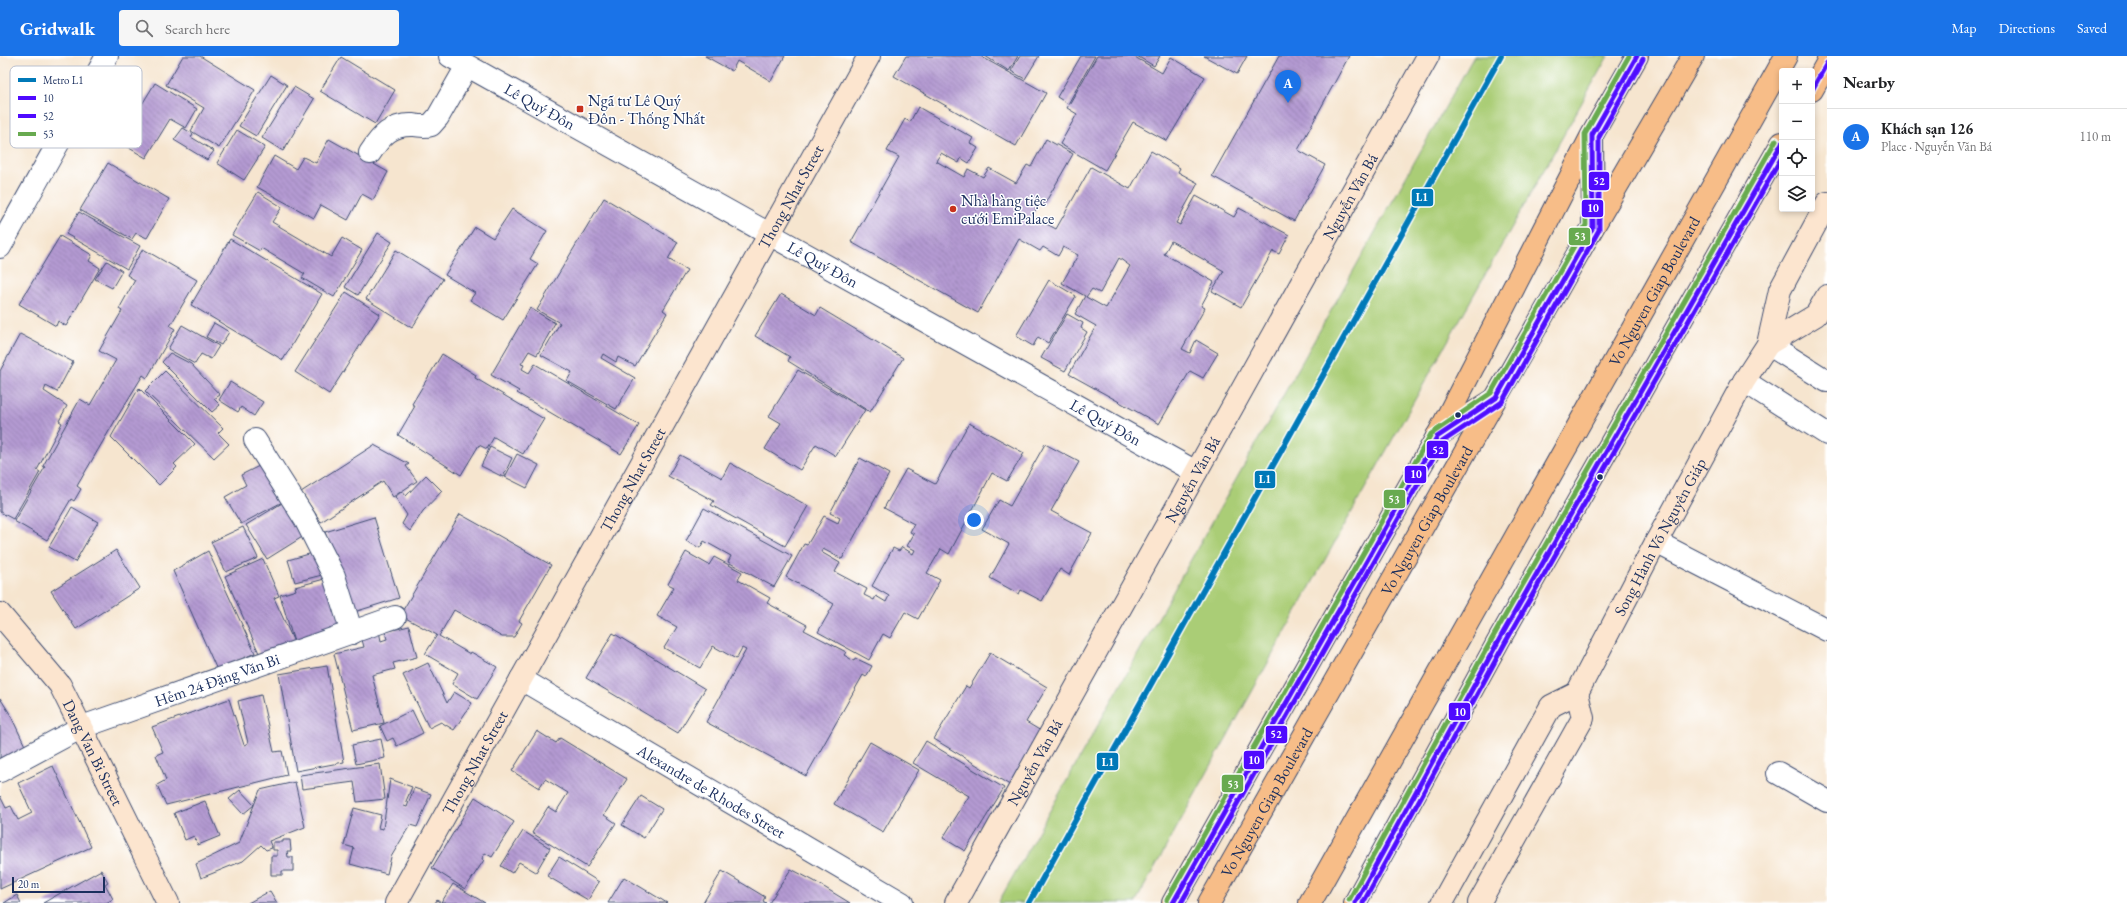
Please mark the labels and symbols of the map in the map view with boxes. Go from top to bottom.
legend [10,66,142,148]
pin: A [1275,70,1301,103]
text: Metro L1 [43,73,83,87]
street label: Lê Quý Đôn [501,78,580,135]
place label: Ngã tư Lê Quý Đôn - Thống Nhất [588,90,705,129]
text: 10 [43,91,54,105]
marker: Ngã tư Lê Quý Đôn - Thống Nhất [575,104,585,114]
text: 52 [43,109,54,123]
text: 53 [43,127,54,141]
street label: Thong Nhat Street [753,141,828,253]
street label: Nguyễn Văn Bá [1317,149,1383,243]
line badge: 52 [1588,171,1610,191]
text: 52 [1593,174,1605,188]
line badge: L1 [1411,188,1434,207]
place label: Nhà hàng tiệc cưới EmiPalace [961,190,1054,229]
text: L1 [1416,190,1428,204]
line badge: 10 [1581,199,1604,218]
text: 10 [1587,201,1599,215]
marker: Nhà hàng tiệc cưới EmiPalace [948,204,958,214]
street label: Vo Nguyen Giap Boulevard [1603,211,1705,370]
line badge: 53 [1568,227,1591,246]
text: 53 [1574,229,1586,243]
street label: Lê Quý Đôn [784,236,863,292]
street label: Lê Quý Đôn [1067,394,1146,450]
unlabelled marker [1453,410,1463,420]
street label: Thong Nhat Street [595,424,670,535]
street label: Nguyễn Văn Bá [1160,432,1225,526]
line badge: 52 [1426,440,1449,459]
street label: Vo Nguyen Giap Boulevard [1375,441,1478,599]
text: 52 [1432,443,1444,457]
street label: Song Hành Võ Nguyên Giáp [1609,454,1711,619]
line badge: 10 [1404,465,1427,484]
text: 10 [1410,467,1422,481]
line badge: L1 [1254,470,1276,489]
text: L1 [1259,472,1271,486]
unlabelled marker [1595,472,1605,482]
line badge: 53 [1383,489,1406,509]
text: 53 [1388,492,1400,506]
your location [964,510,984,530]
street label: Hẻm 24 Đặng Văn Bi [152,648,282,711]
street label: Dang Van Bi Street [58,696,128,809]
line badge: 10 [1448,702,1471,721]
text: 10 [1454,705,1466,719]
street label: Thong Nhat Street [437,707,512,818]
street label: Nguyễn Văn Bá [1002,715,1067,809]
street label: Vo Nguyen Giap Boulevard [1215,723,1318,881]
line badge: 52 [1265,725,1288,744]
text: 52 [1270,727,1282,741]
street label: Alexandre de Rhodes Street [633,739,789,843]
line badge: 10 [1243,750,1265,770]
line badge: L1 [1096,752,1119,771]
text: 10 [1248,753,1260,767]
text: L1 [1102,755,1114,769]
line badge: 53 [1221,774,1244,793]
text: 53 [1227,777,1239,791]
scale bar [12,875,105,894]

